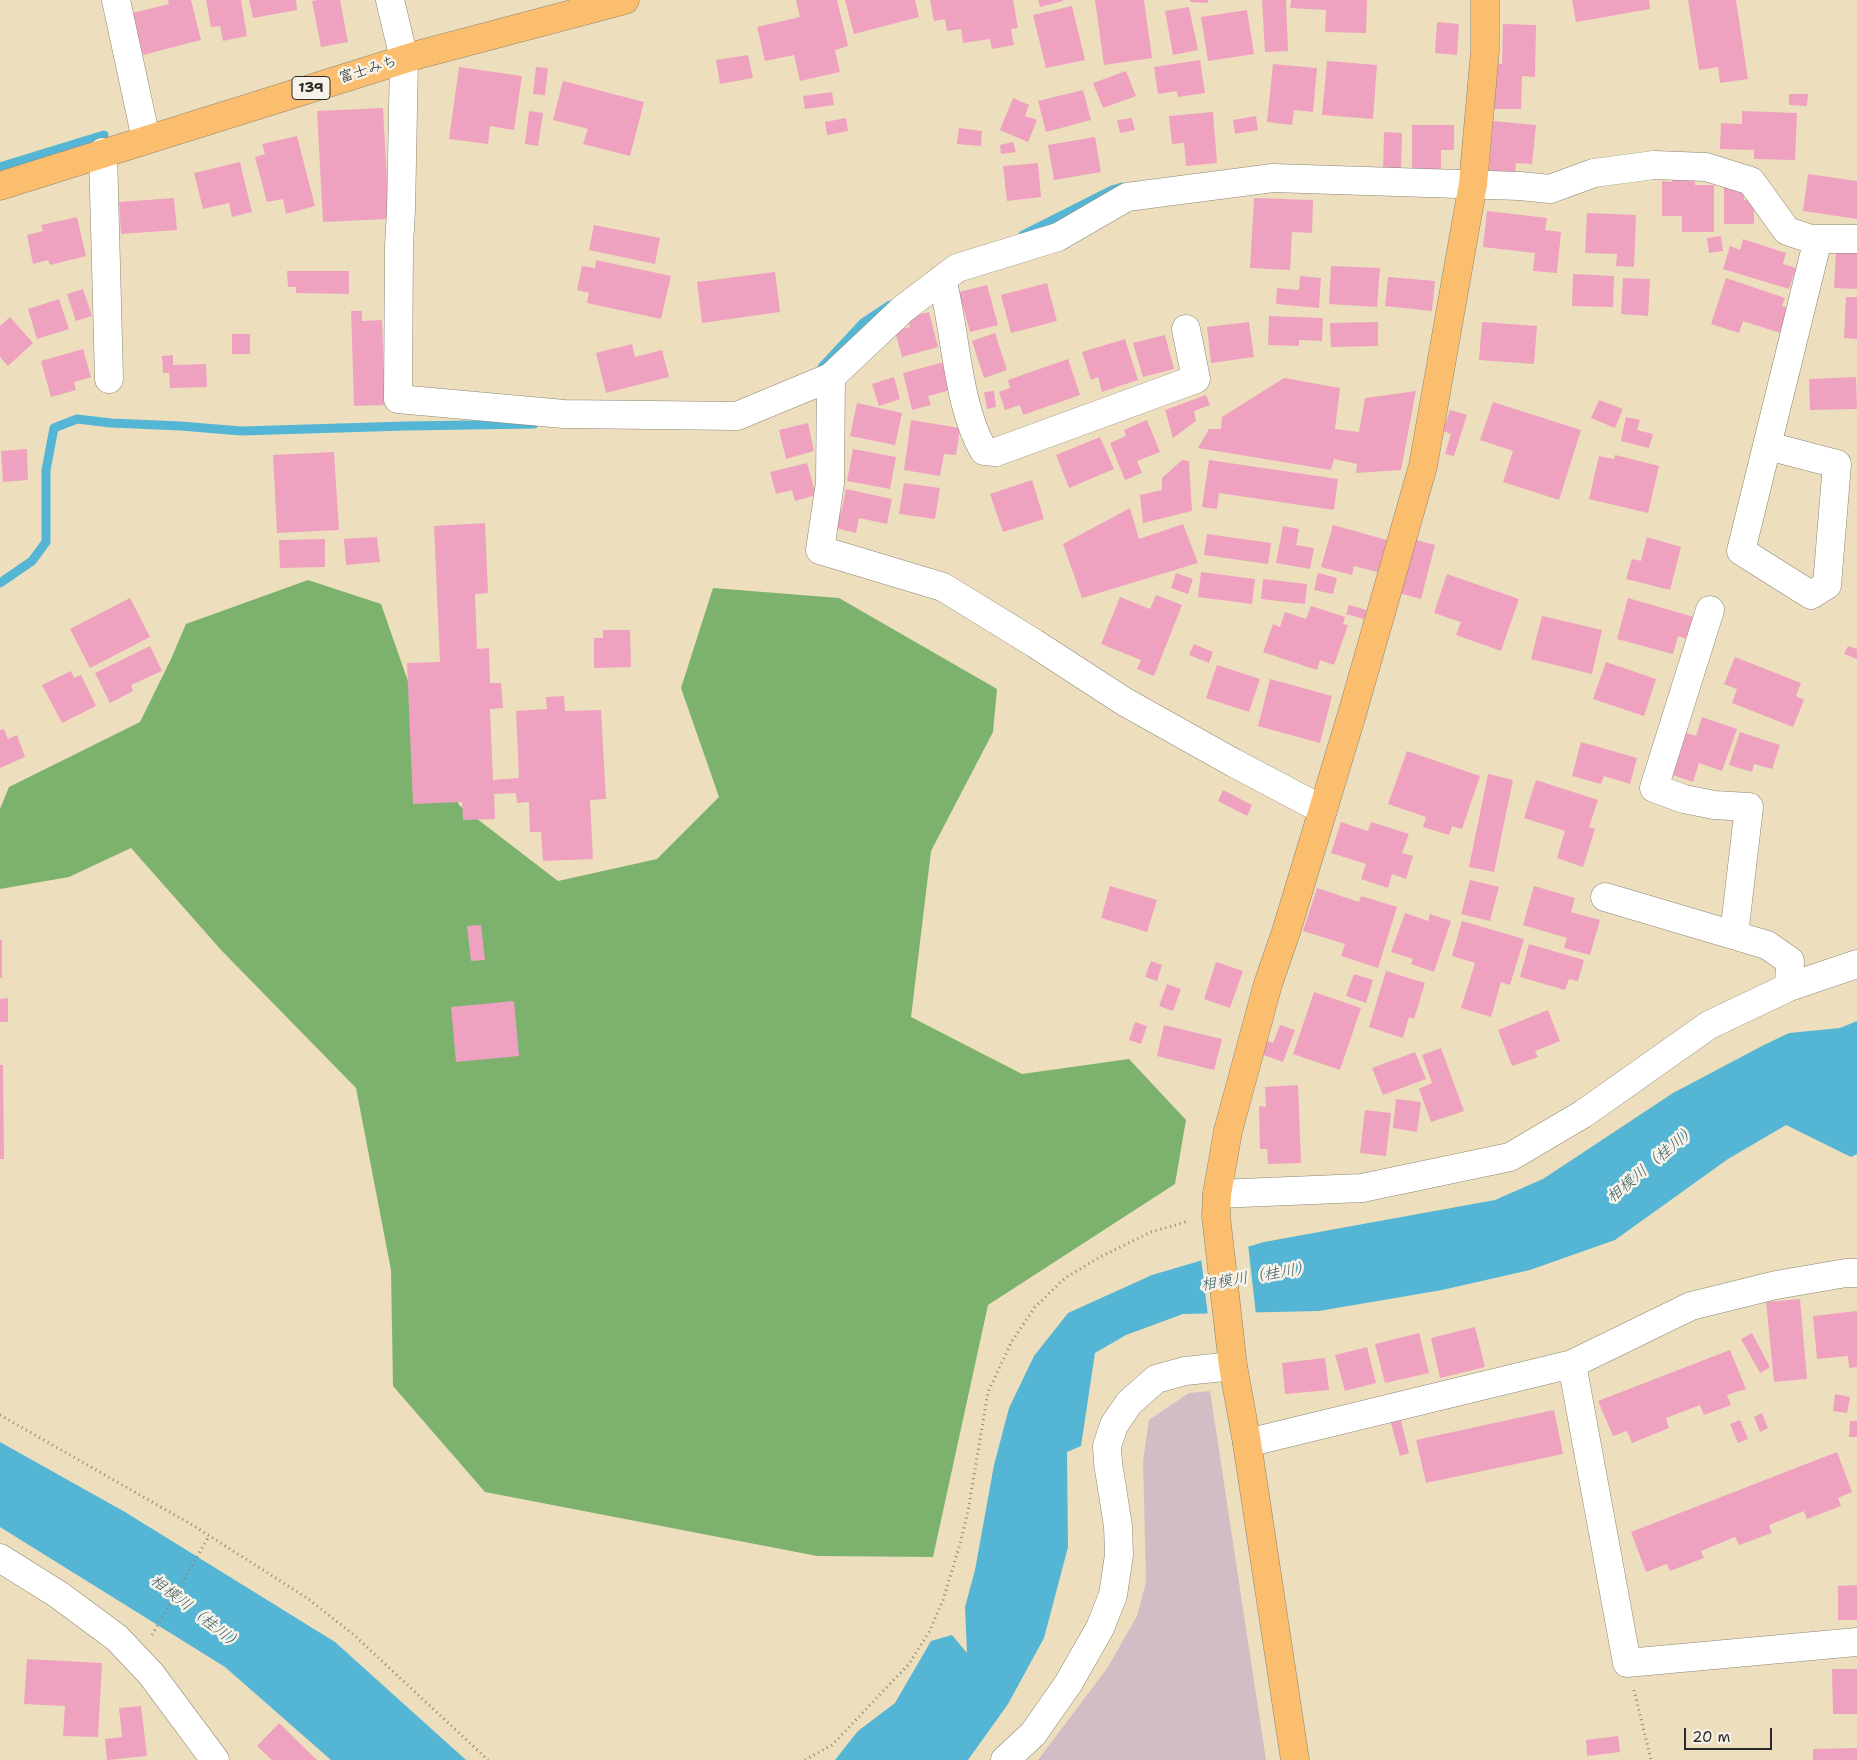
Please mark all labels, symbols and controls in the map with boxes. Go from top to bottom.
street label: 富士みち [337,53,399,87]
road number: 139 [292,76,330,100]
water label: 相模川（桂川） [1603,1121,1701,1207]
water label: 相模川（桂川） [1199,1259,1313,1295]
water label: 相模川（桂川） [146,1571,246,1655]
scale bar [1687,1718,1774,1750]
text: 20 m [1692,1727,1731,1747]

